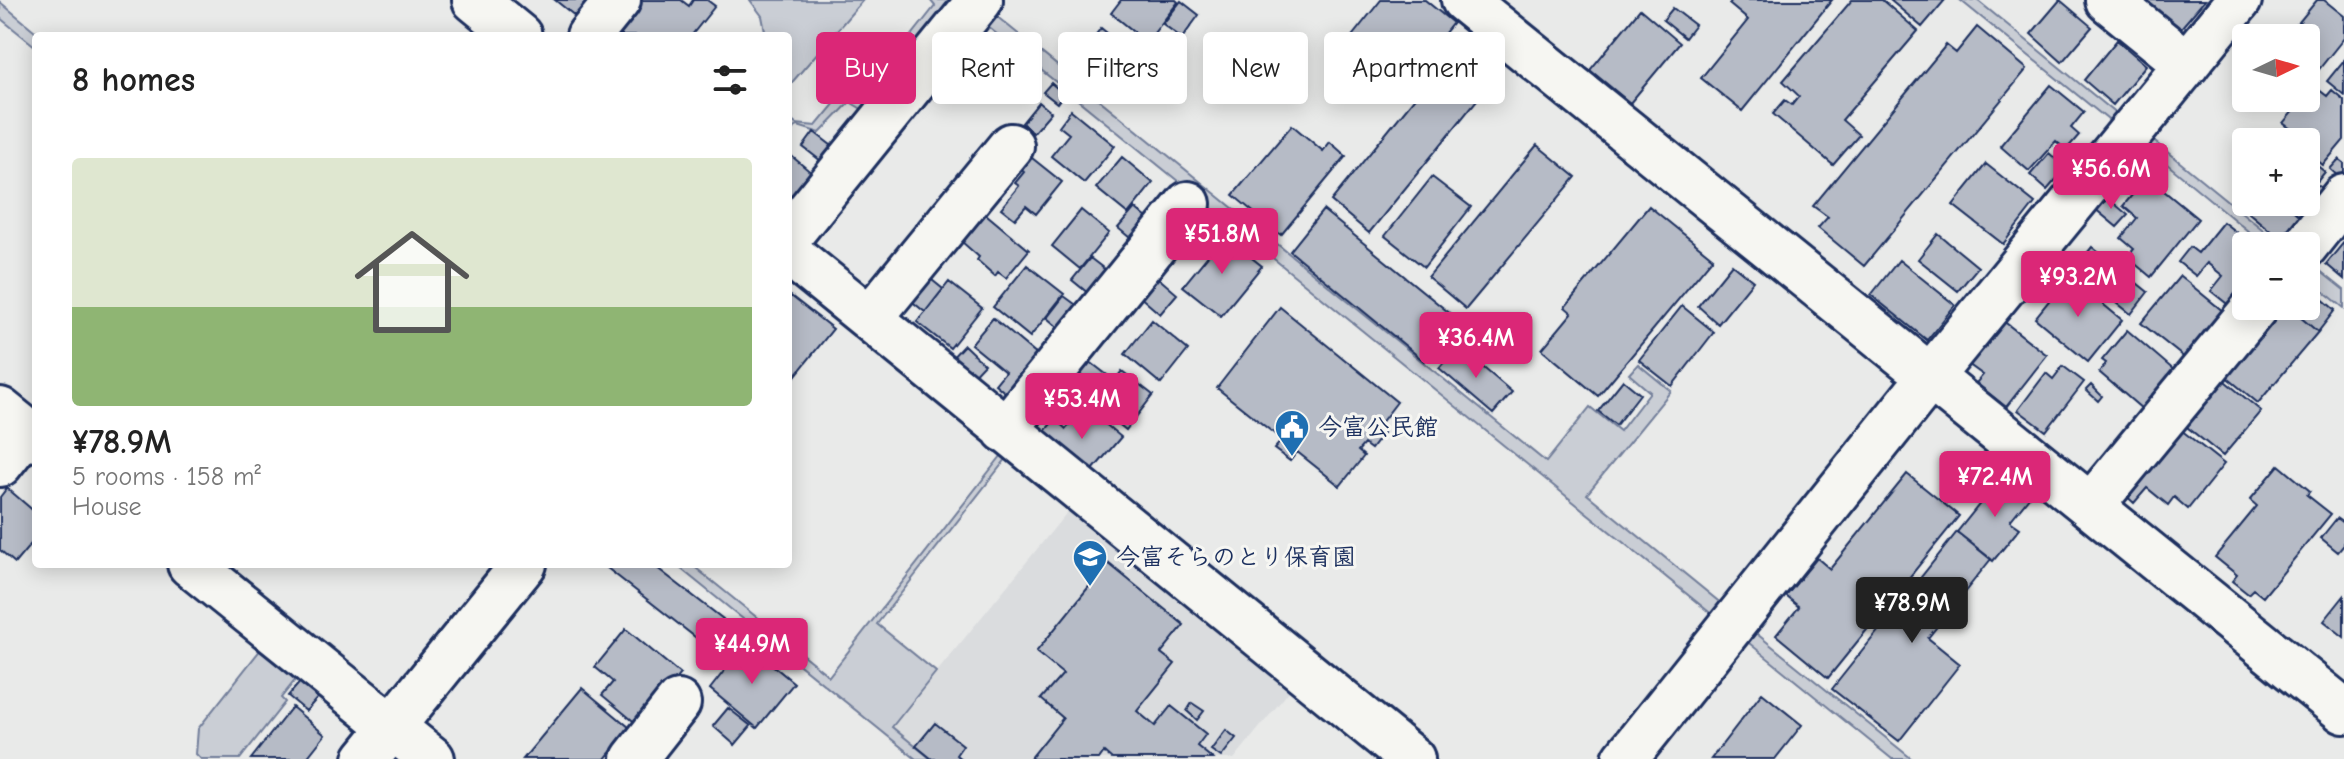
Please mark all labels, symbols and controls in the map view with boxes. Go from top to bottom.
north arrow [2232,24,2320,112]
map controls [2232,24,2320,320]
chip: Buy [816,32,916,104]
chip: Rent [932,32,1042,104]
chip: Filters [1058,32,1187,104]
chip: New [1203,32,1308,104]
chip: Apartment [1324,32,1505,104]
icon: filters [708,58,752,102]
text: 8 homes [72,60,195,100]
button: + [2232,128,2320,216]
pin: ¥56.6M [2046,143,2176,211]
text: ¥56.6M [2071,154,2151,184]
pin: ¥51.8M [1157,208,1287,276]
icon: home [340,210,484,354]
text: ¥51.8M [1184,219,1260,249]
button: − [2232,232,2320,320]
pin: ¥93.2M [2013,251,2143,319]
text: ¥93.2M [2039,262,2117,292]
pin: ¥36.4M [1411,312,1541,380]
text: ¥36.4M [1437,323,1515,353]
pin: ¥53.4M [1017,373,1147,441]
text: ¥53.4M [1043,384,1121,414]
public building icon: 今富公民館 [1273,408,1311,458]
place label: 今富公民館 [1318,413,1438,441]
text: ¥78.9M [72,422,172,462]
pin: ¥72.4M [1930,451,2060,519]
text: 5 rooms · 158 m² [72,462,261,492]
text: ¥72.4M [1957,462,2033,492]
text: House [72,492,142,522]
school or university icon: 今富そらのとり保育園 [1071,538,1109,588]
place label: 今富そらのとり保育園 [1116,543,1356,571]
pin: ¥78.9M [1847,577,1977,645]
text: ¥78.9M [1874,588,1950,618]
pin: ¥44.9M [687,618,817,686]
text: ¥44.9M [714,629,790,659]

